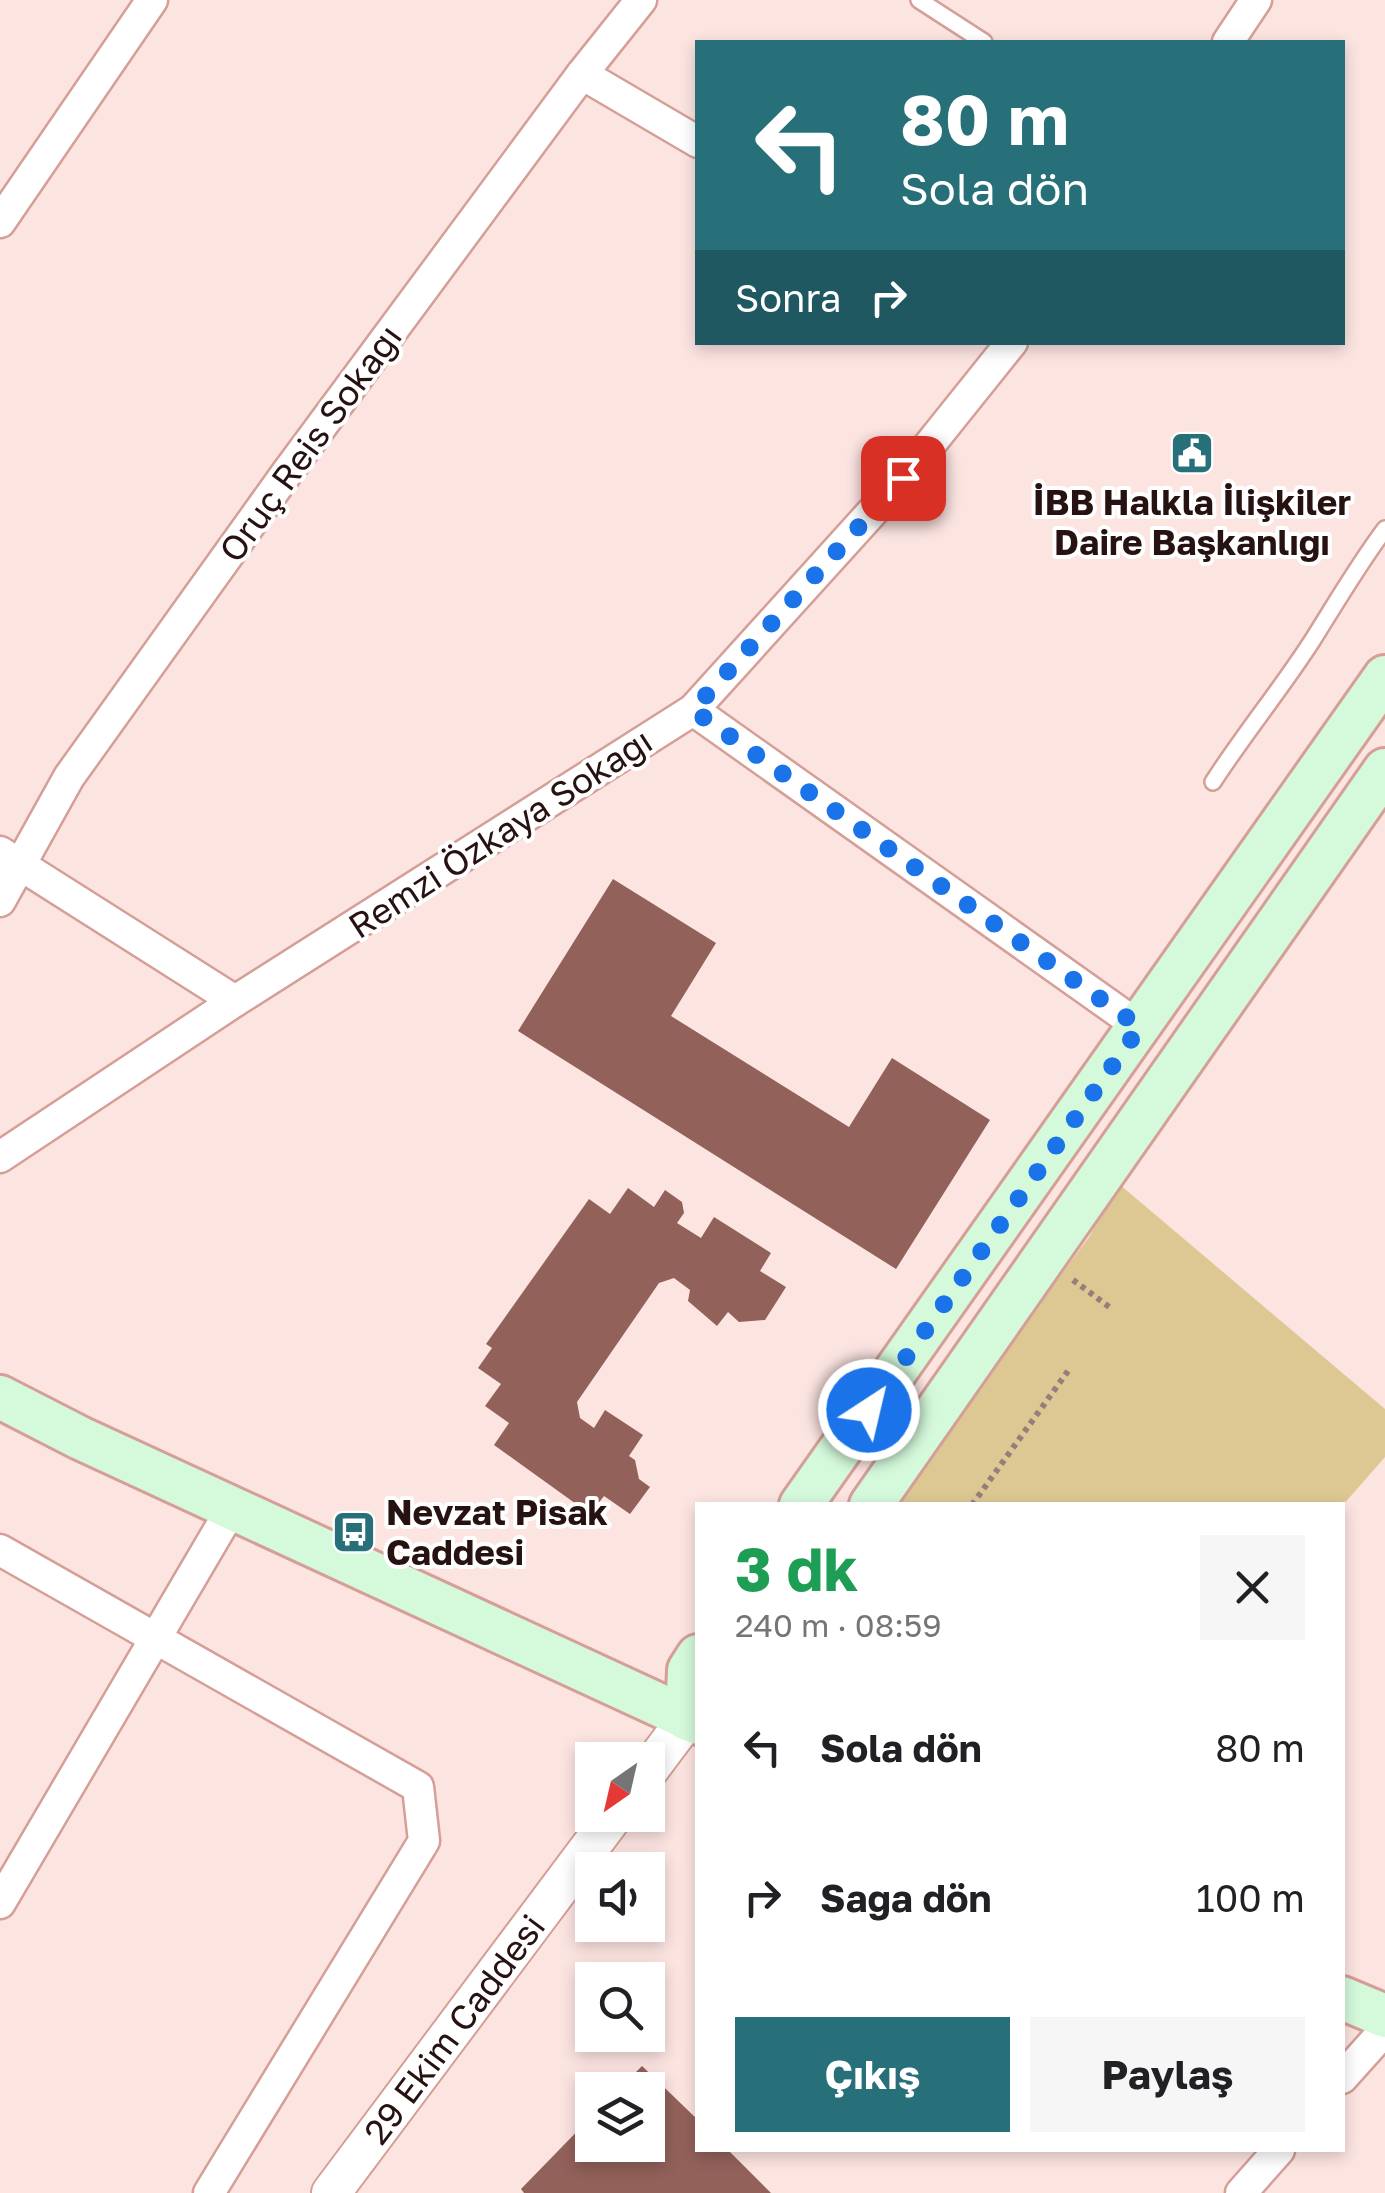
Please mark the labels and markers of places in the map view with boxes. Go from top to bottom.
public building icon: İBB Halkla İlişkiler Daire Başkanlığı [1169,430,1215,476]
pin [861,436,946,521]
place label: İBB Halkla İlişkiler Daire Başkanlığı [1033,481,1351,563]
place label: Nevzat Pisak Caddesi [386,1491,608,1573]
bus stop icon: Nevzat Pisak Caddesi [331,1509,377,1555]

